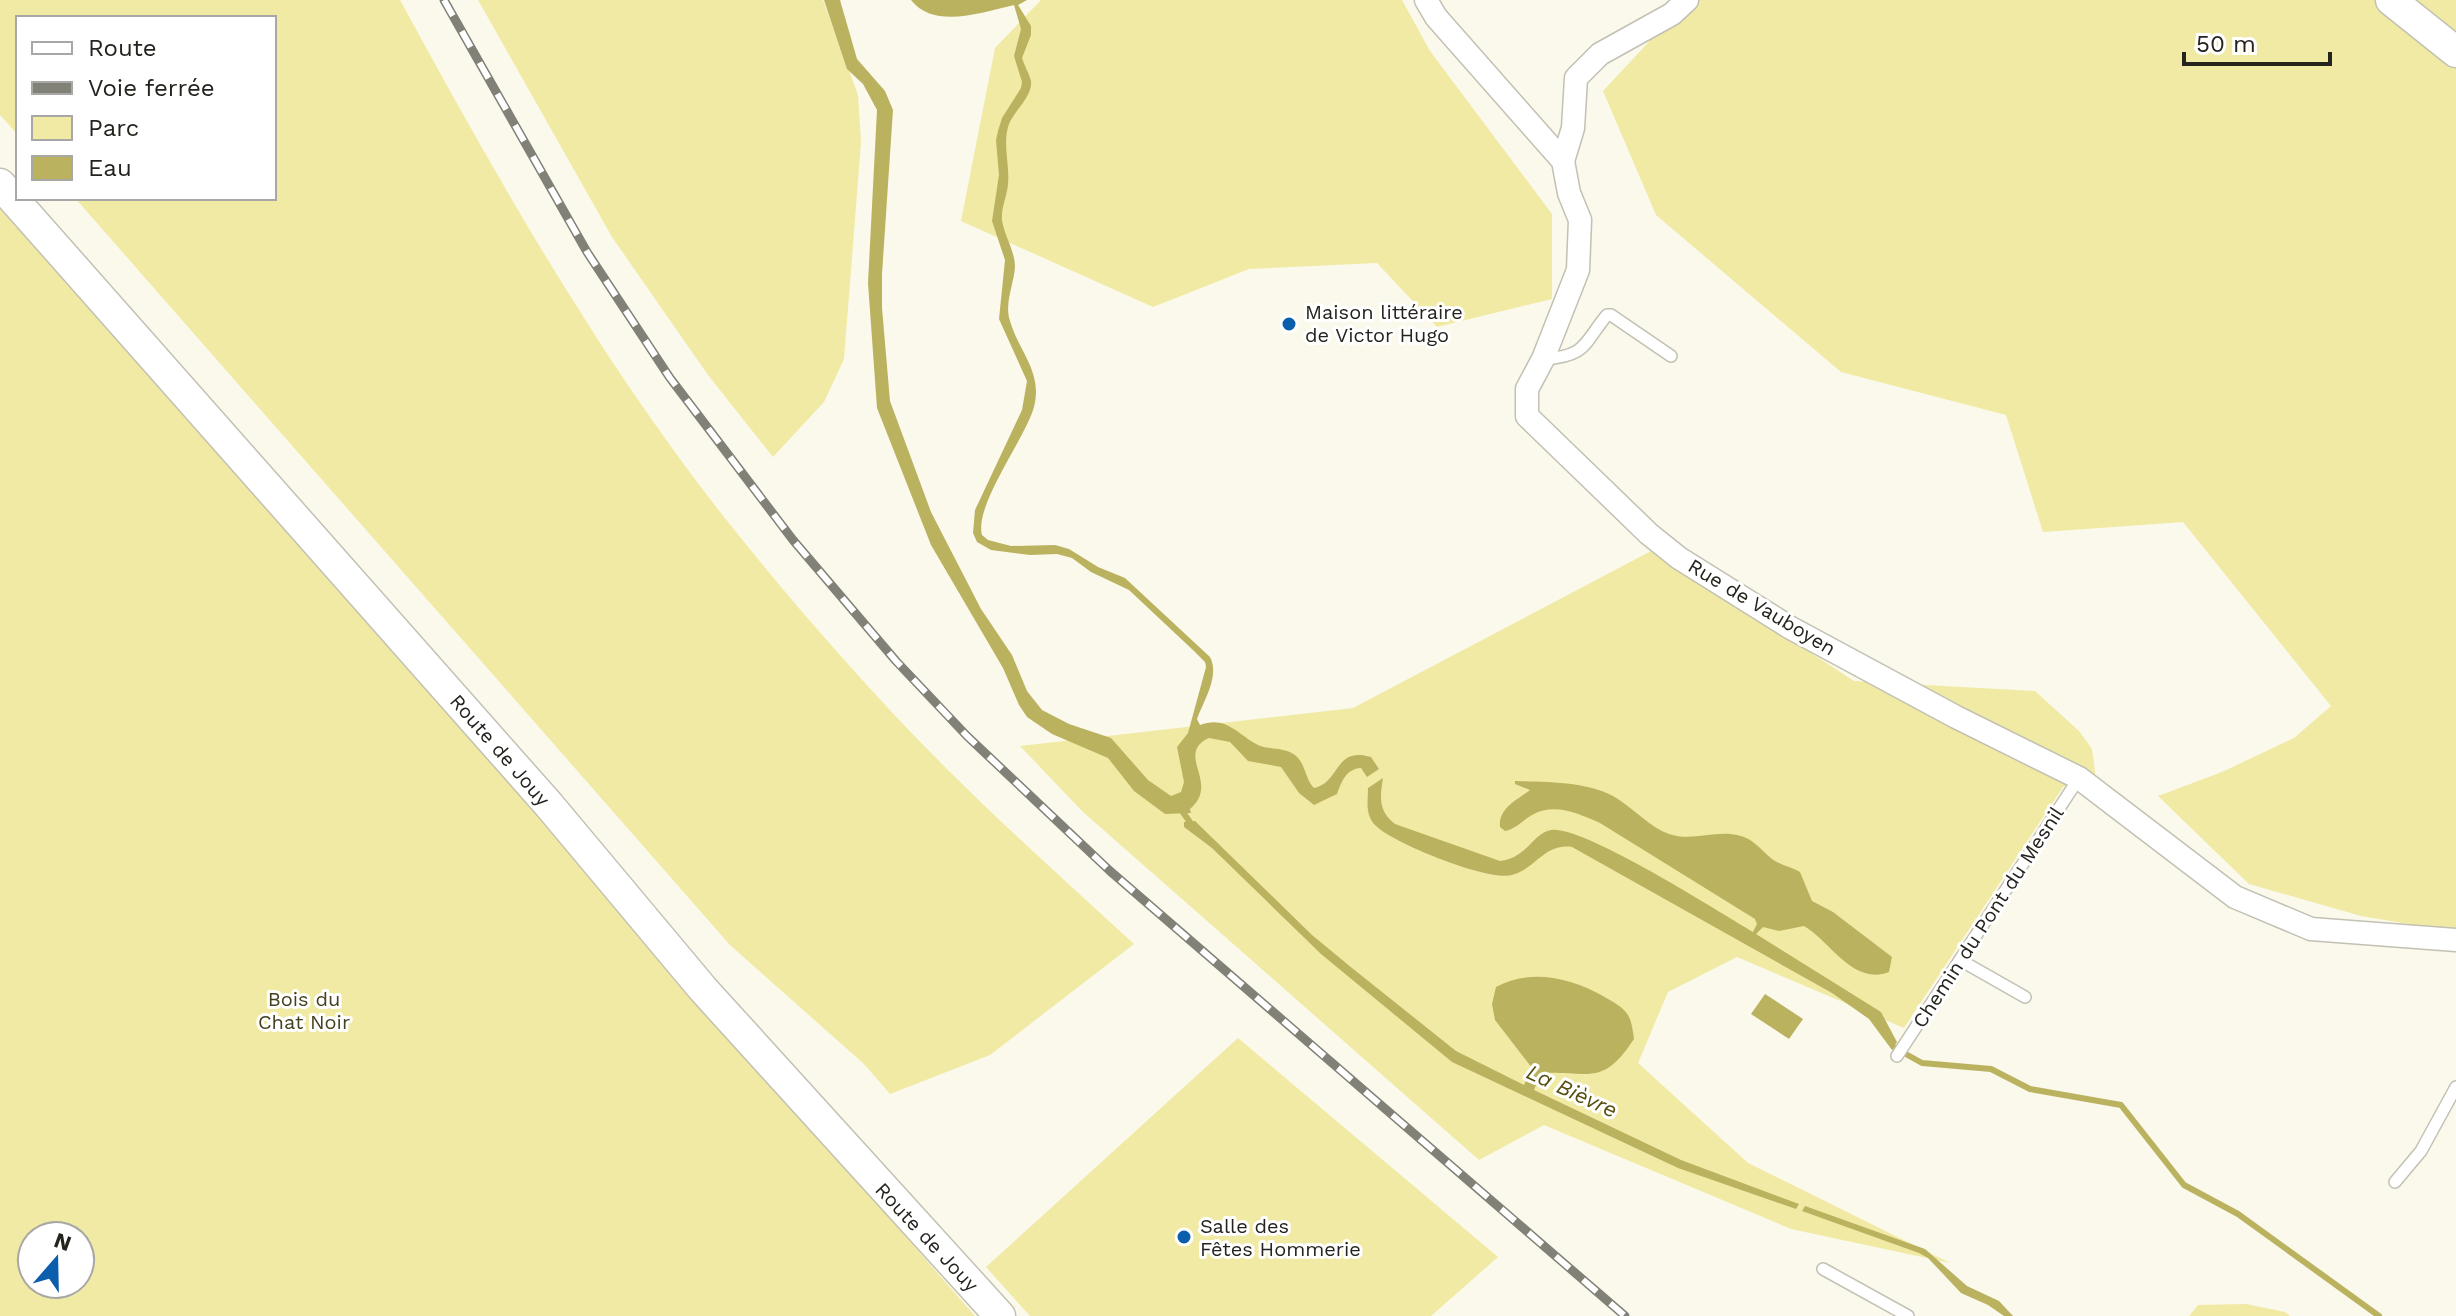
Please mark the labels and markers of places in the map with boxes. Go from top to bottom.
place label: Maison littéraire de Victor Hugo [1305,300,1463,347]
marker: Maison littéraire de Victor Hugo [1280,315,1298,333]
place label: Salle des Fêtes Hommerie [1200,1214,1361,1261]
marker: Salle des Fêtes Hommerie [1175,1228,1193,1246]

